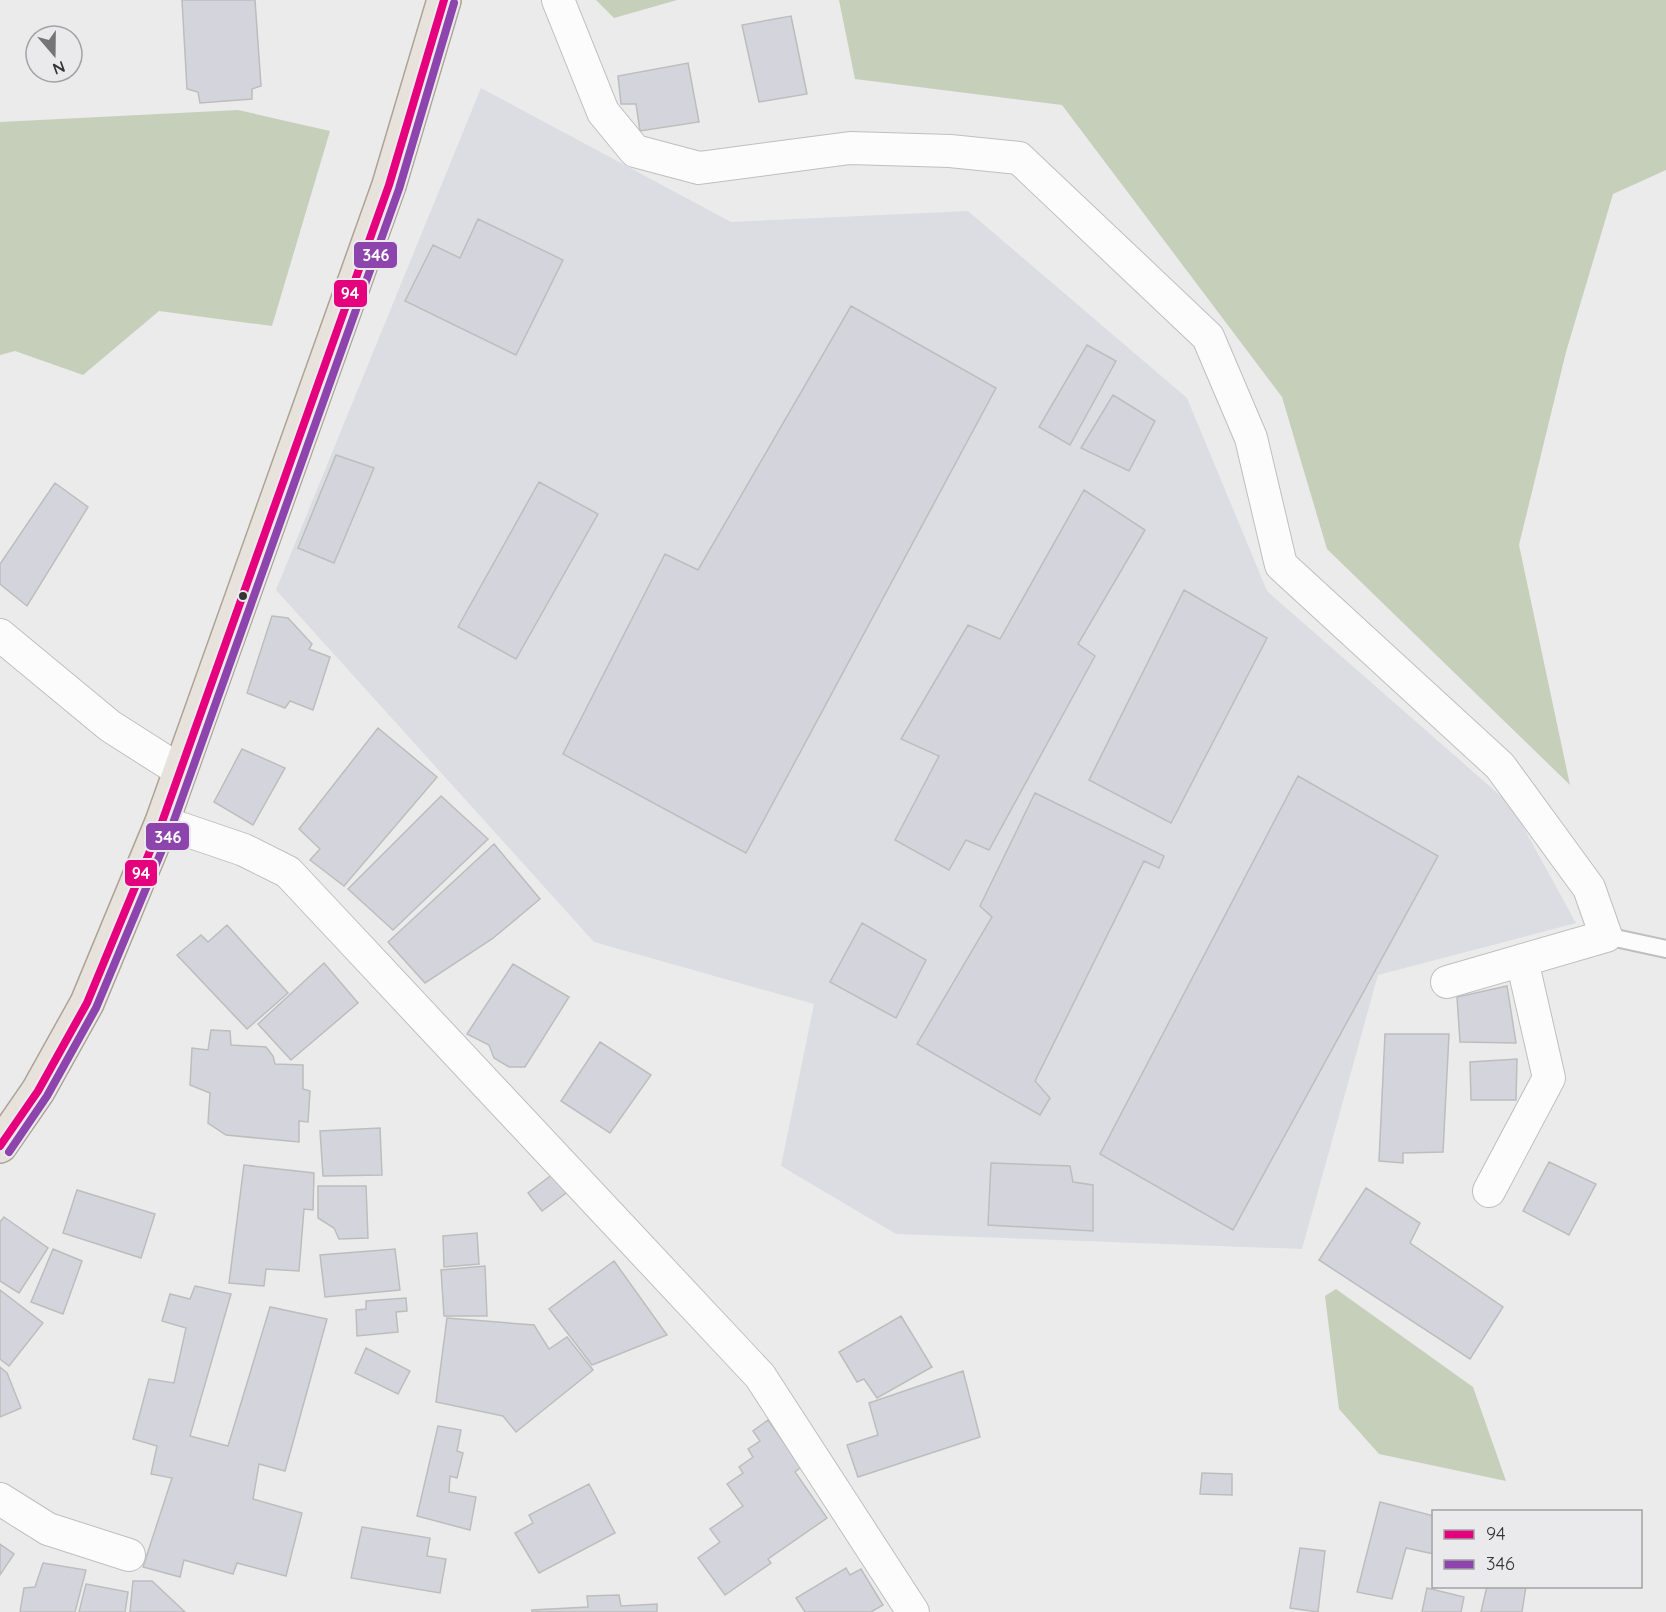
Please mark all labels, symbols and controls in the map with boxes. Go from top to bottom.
north arrow [24,24,84,84]
text: N [50,57,68,80]
line badge: 346 [353,241,398,269]
text: 346 [363,245,390,265]
line badge: 94 [333,279,368,308]
text: 94 [341,283,360,303]
unlabelled marker [237,590,249,602]
line badge: 346 [145,822,190,851]
text: 346 [155,827,182,847]
line badge: 94 [124,859,158,887]
text: 94 [132,863,151,883]
legend [1432,1510,1642,1588]
text: 94 [1486,1522,1506,1545]
text: 346 [1486,1552,1515,1575]

